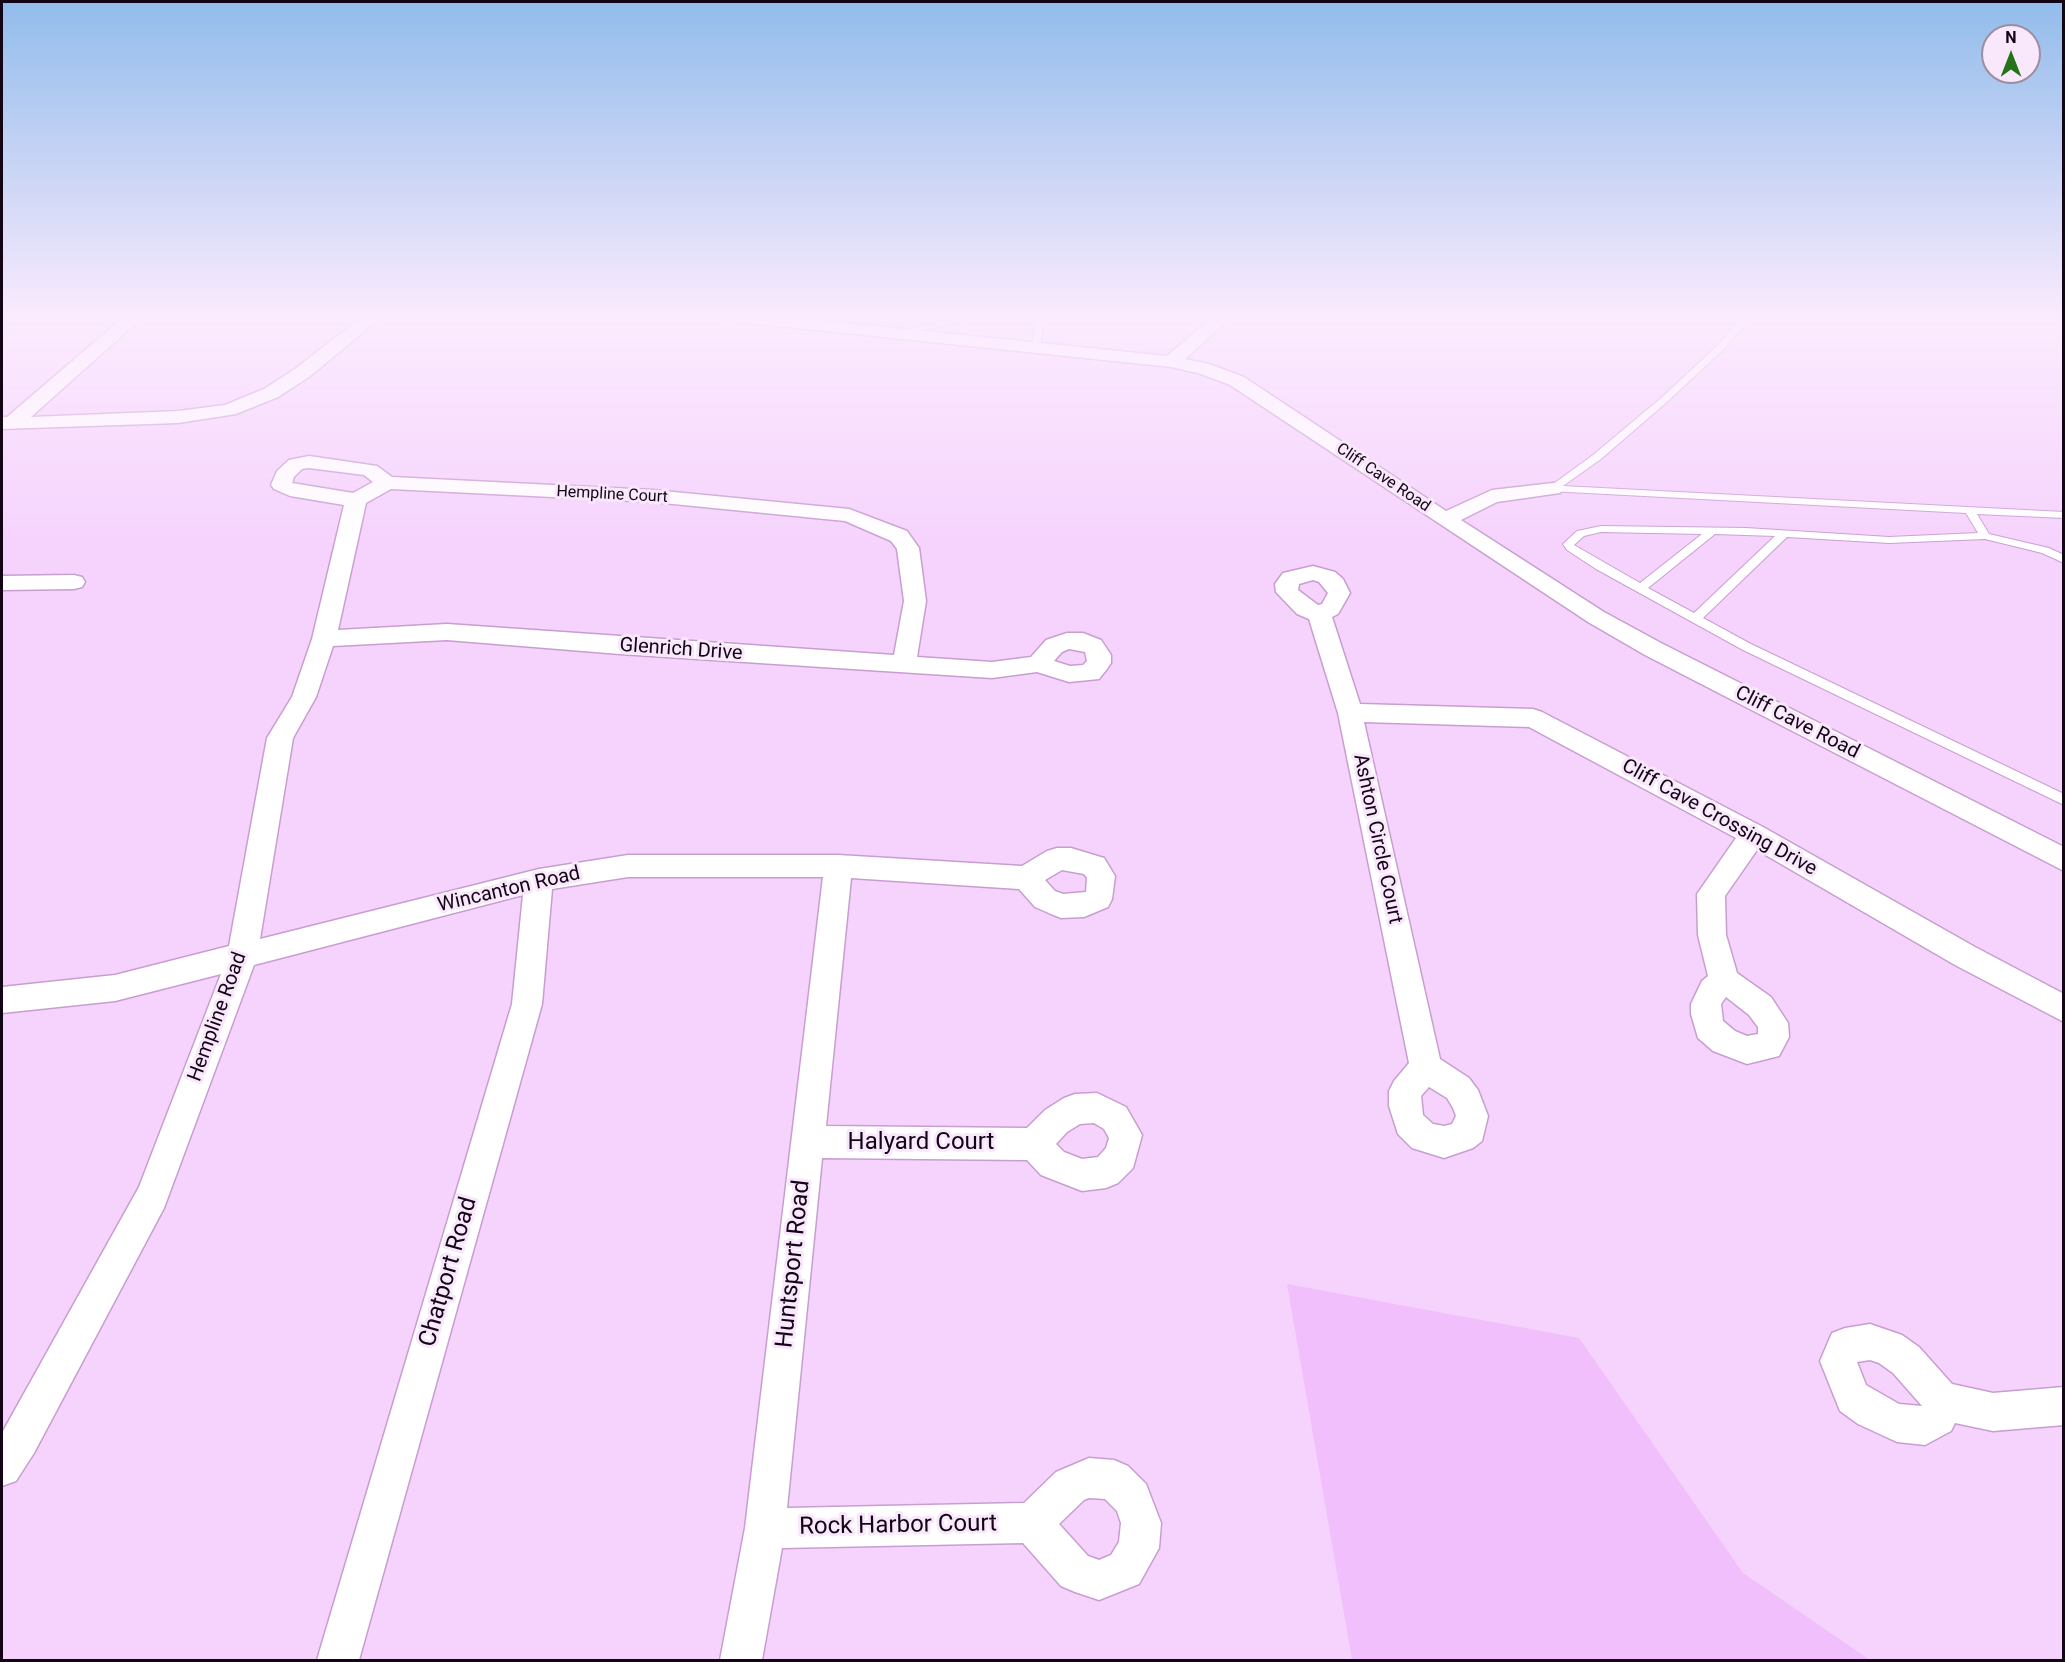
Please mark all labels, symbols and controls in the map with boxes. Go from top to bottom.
north arrow [1981,24,2041,84]
text: N [2005,28,2017,47]
street label: Cliff Cave Road [1332,440,1434,516]
street label: Hempline Court [556,482,668,508]
street label: Glenrich Drive [619,634,743,666]
street label: Cliff Cave Road [1731,681,1863,765]
street label: Ashton Circle Court [1347,752,1407,926]
street label: Cliff Cave Crossing Drive [1617,754,1821,882]
street label: Wincanton Road [435,862,583,918]
street label: Hempline Road [183,949,253,1085]
street label: Halyard Court [848,1129,994,1157]
street label: Huntsport Road [771,1179,817,1349]
street label: Chatport Road [414,1194,484,1350]
street label: Rock Harbor Court [799,1510,997,1542]

